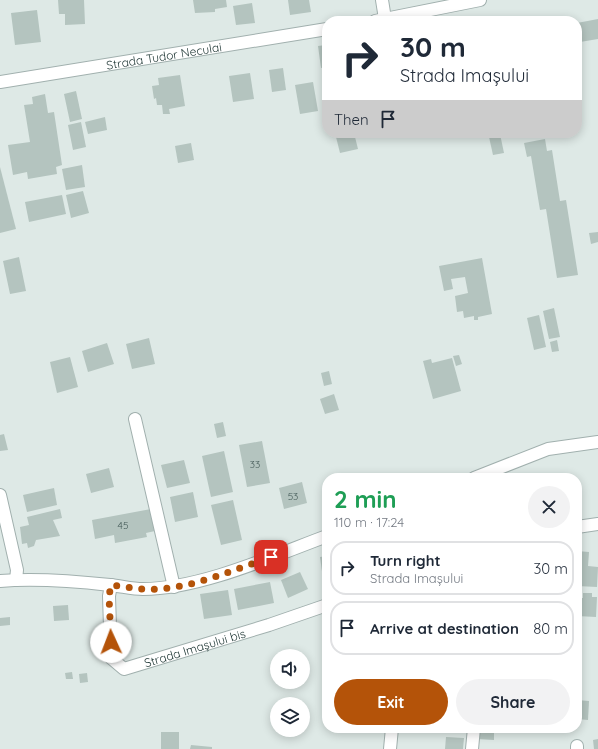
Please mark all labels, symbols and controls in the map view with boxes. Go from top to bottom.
text: 30 m [400,29,466,64]
icon: right [334,32,386,84]
street label: Strada Tudor Neculai [105,39,223,72]
text: Strada Imașului [400,64,529,87]
icon: arrive [377,108,399,130]
text: Then [334,110,369,129]
house number: 33 [250,458,260,471]
text: 2 min [334,484,396,514]
button: close [528,486,570,528]
house number: 53 [288,490,298,503]
text: 110 m · 17:24 [334,514,404,530]
house number: 45 [118,519,128,532]
pin [254,540,288,574]
icon: arrive [260,546,282,568]
text: Turn right [370,551,441,570]
icon: right [336,557,358,579]
text: 30 m [533,559,568,578]
text: Strada Imașului [370,570,463,586]
icon: arrive [336,617,358,639]
text: Arrive at destination [370,619,519,638]
text: 80 m [533,619,568,638]
position arrow [90,621,132,663]
street label: Strada Imașului bis [142,625,247,670]
map controls [270,649,310,737]
button: sound [270,649,310,689]
button: Exit [334,679,448,725]
button: Share [456,679,570,725]
button: layers [270,697,310,737]

